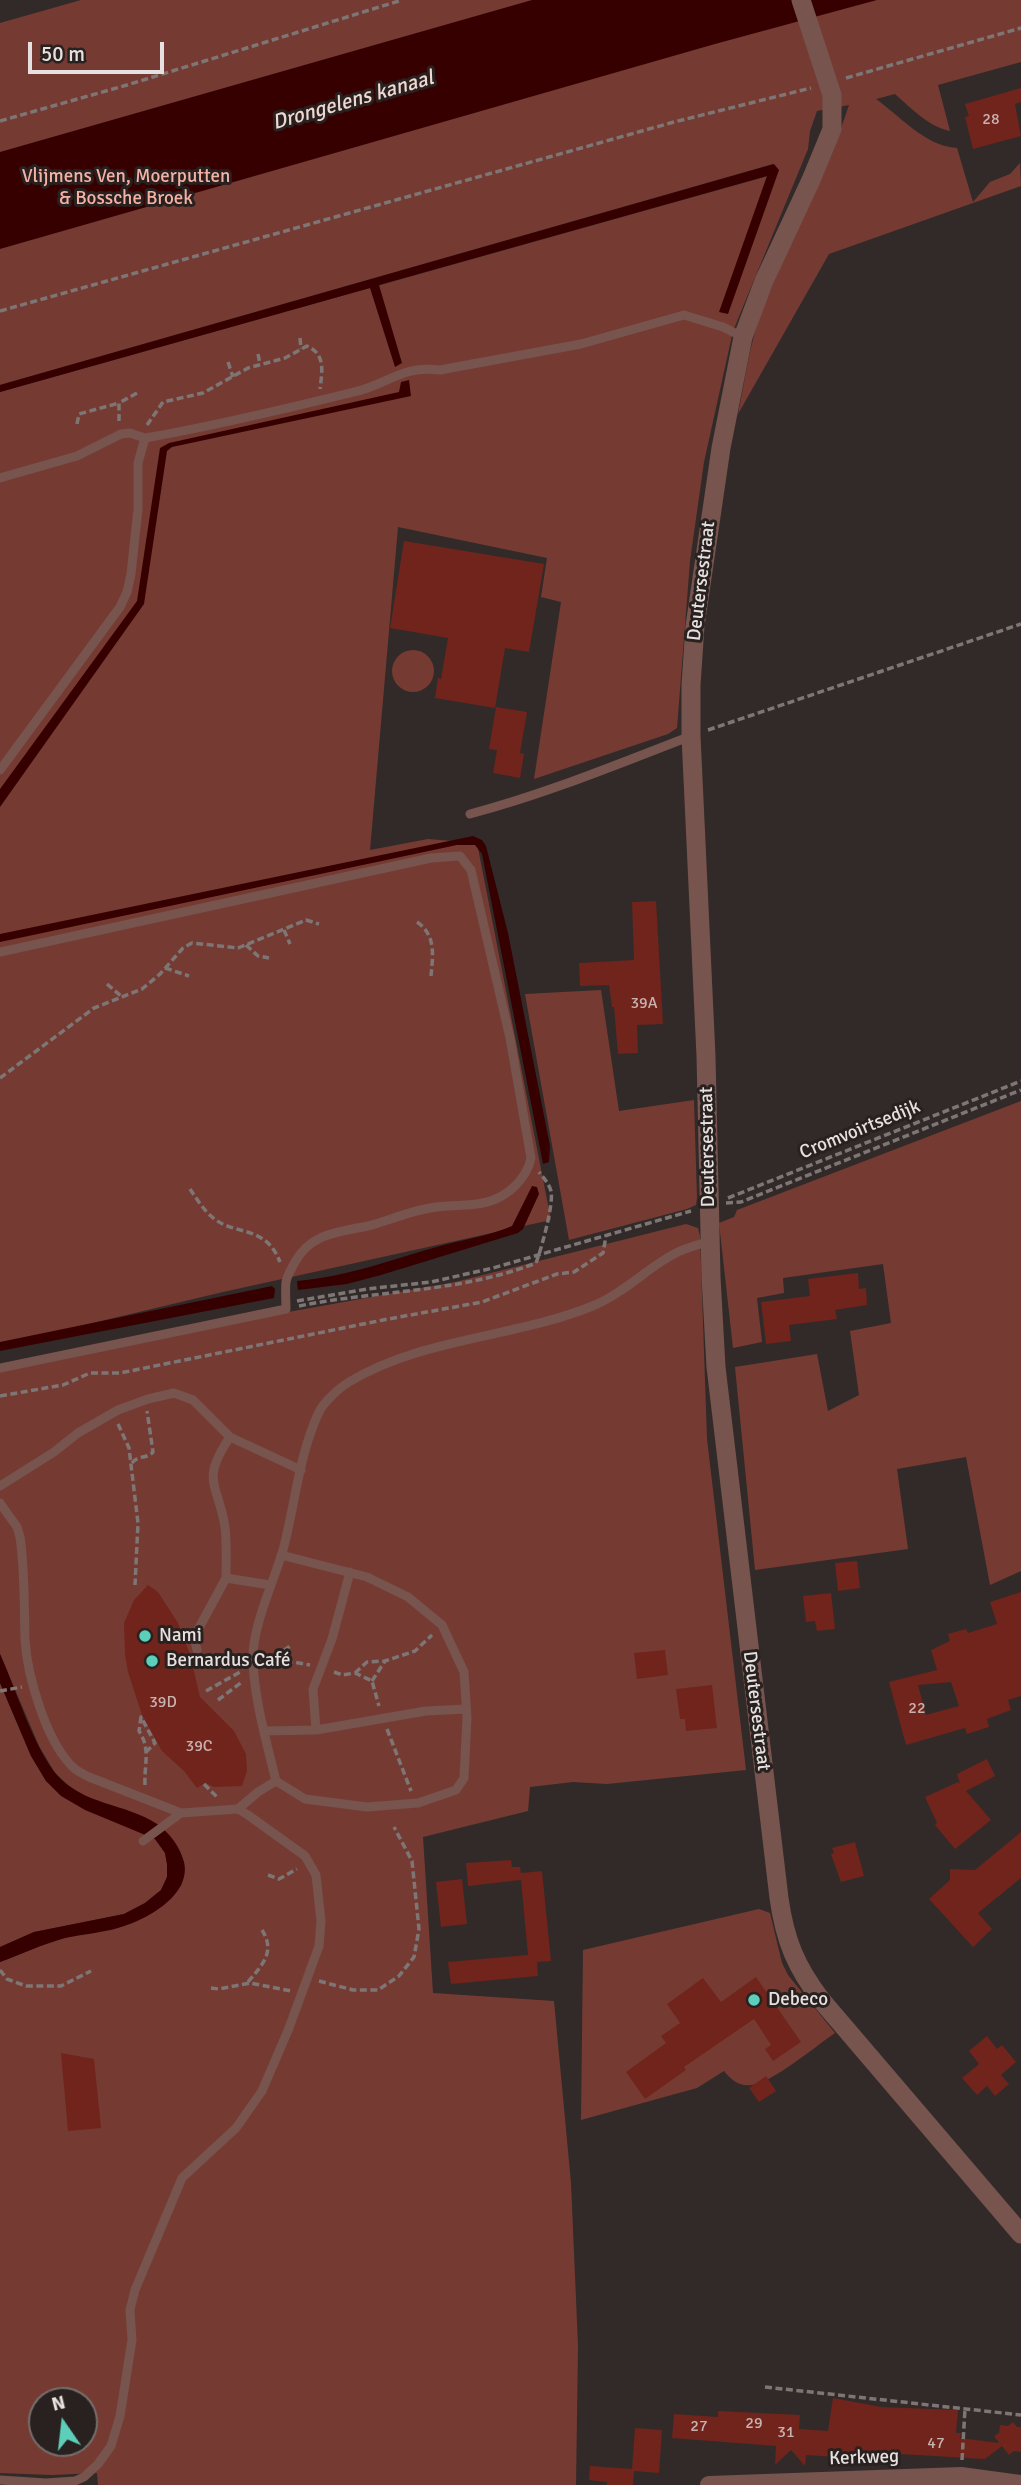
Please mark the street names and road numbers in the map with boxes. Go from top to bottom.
street label: Deutersestraat [683,520,721,642]
street label: Deutersestraat [696,1087,720,1207]
street label: Cromvoirtsedijk [796,1095,924,1165]
street label: Deutersestraat [737,1650,775,1772]
street label: Kerkweg [829,2445,899,2471]

